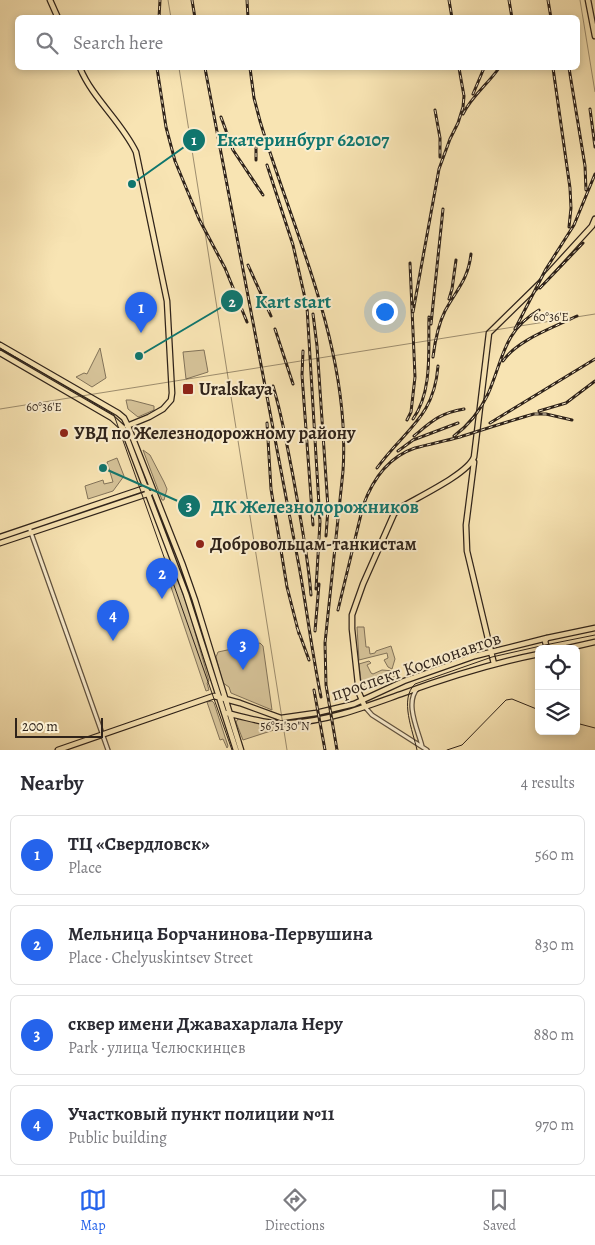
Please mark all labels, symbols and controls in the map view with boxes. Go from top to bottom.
search box [15,15,580,70]
icon: search [33,29,61,57]
text: Search here [73,30,163,56]
callout: Екатеринбург 620107 [182,123,399,157]
text: Екатеринбург 620107 [217,127,390,153]
text: 1 [191,130,197,150]
callout: Kart start [219,284,341,318]
text: Kart start [255,289,332,315]
pin: 1 [125,292,157,333]
text: 2 [228,292,236,312]
your location [372,299,398,325]
text: 60°36'E [533,309,569,325]
place label: Uralskaya [199,377,273,401]
marker: Uralskaya [181,382,195,396]
text: 60°36'E [26,399,62,415]
place label: УВД по Железнодорожному району [74,421,356,445]
marker: УВД по Железнодорожному району [58,427,70,439]
callout: ДК Железнодорожников [176,489,429,523]
text: ДК Железнодорожников [211,494,419,520]
text: 3 [186,496,192,516]
place label: Добровольцам-танкистам [210,532,417,556]
marker: Добровольцам-танкистам [194,538,206,550]
pin: 2 [146,558,178,599]
pin: 4 [97,600,129,641]
street label: проспект Космонавтов [328,626,504,706]
pin: 3 [227,629,259,670]
map controls [535,645,580,735]
button: locate [535,645,580,690]
button: layers [535,690,580,735]
scale bar [15,715,102,738]
text: 200 m [22,717,58,736]
text: 56°51'30"N [260,718,310,734]
text: Nearby [20,769,83,797]
text: 4 results [521,772,575,794]
text: ТЦ «Свердловск» [68,831,210,857]
text: 1 [34,844,40,866]
text: 560 m [535,844,574,866]
text: Place [68,857,102,879]
text: Мельница Борчанинова-Первушина [68,921,373,947]
text: 2 [33,934,41,956]
text: 830 m [535,934,574,956]
text: Place · Chelyuskintsev Street [68,947,253,969]
text: сквер имени Джавахарлала Неру [68,1011,343,1037]
text: 3 [34,1024,40,1046]
text: 880 m [533,1024,574,1046]
text: Park · улица Челюскинцев [68,1037,246,1059]
text: Участковый пункт полиции №11 [68,1101,335,1127]
text: 4 [33,1114,41,1136]
text: 970 m [535,1114,574,1136]
text: Public building [68,1127,167,1149]
tab: Map [79,1186,107,1235]
tab: Directions [265,1186,325,1235]
tab: Saved [483,1186,516,1235]

